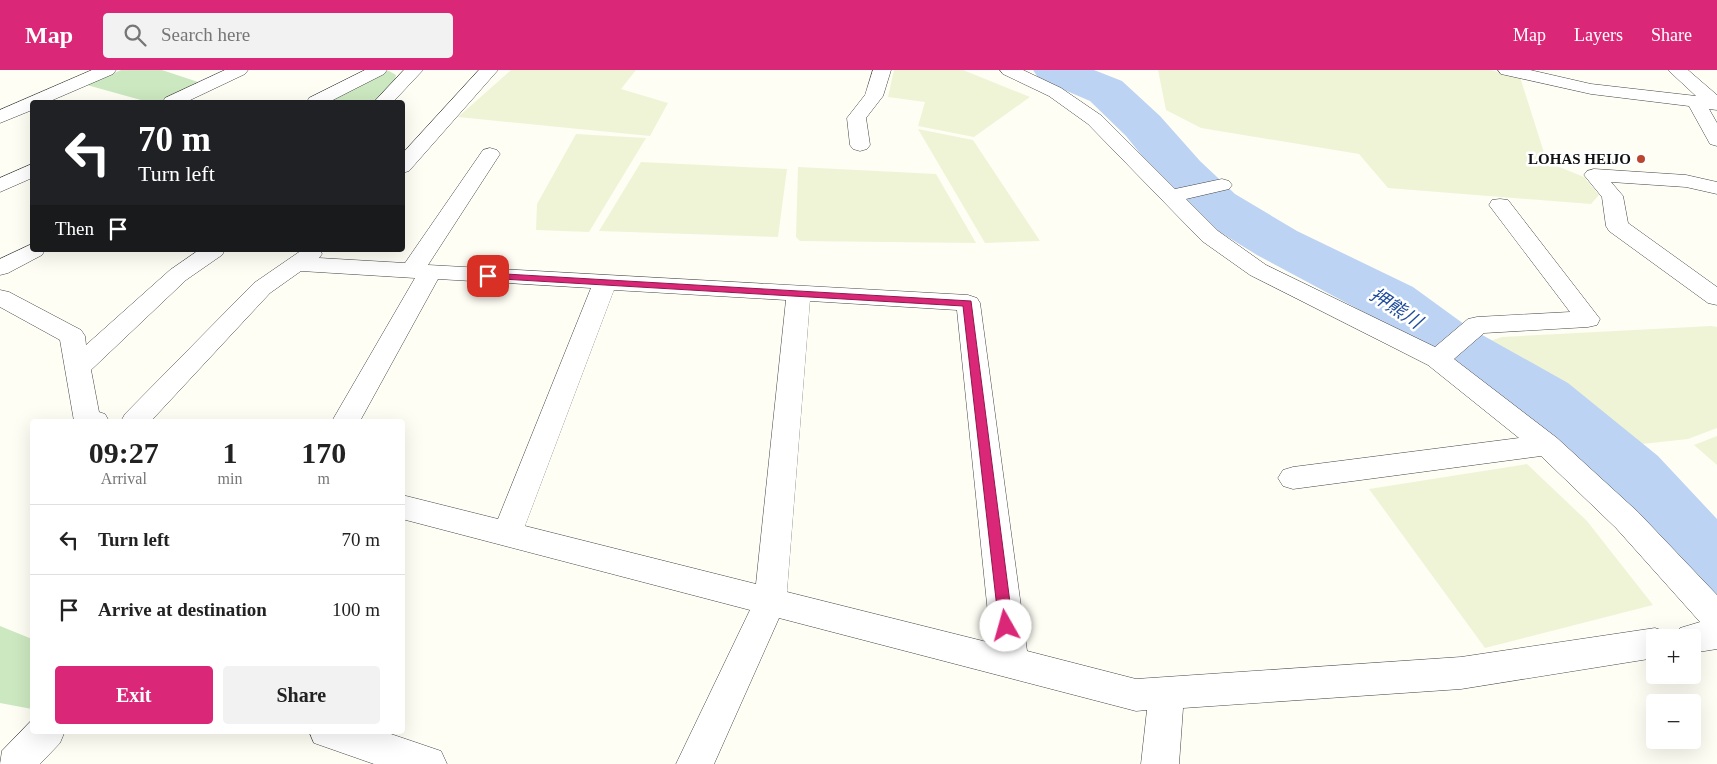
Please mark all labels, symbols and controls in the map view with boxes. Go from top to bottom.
search box [103,13,453,58]
icon: search [121,21,149,49]
text: Map [25,22,73,48]
text: Search here [161,24,250,45]
text: Map [1513,25,1546,45]
text: Layers [1574,25,1623,45]
text: Share [1651,25,1692,45]
icon: left [55,120,120,185]
text: 70 m [138,120,211,159]
place label: LOHAS HEIJO [1528,151,1631,167]
marker: LOHAS HEIJO [1635,153,1647,165]
text: Turn left [138,161,215,186]
icon: arrive [104,215,132,243]
text: Then [55,218,94,239]
pin [467,255,509,297]
icon: arrive [474,262,502,290]
water label: 押熊川 [1366,284,1427,333]
text: 09:27 [89,436,159,469]
text: 1 [222,436,237,469]
text: 170 [301,436,346,469]
text: Arrival [101,470,147,487]
text: min [218,470,242,487]
text: m [317,470,330,487]
icon: left [55,526,83,554]
text: Turn left [98,529,170,550]
text: 70 m [341,529,380,550]
icon: arrive [55,596,83,624]
text: Arrive at destination [98,599,267,620]
text: 100 m [332,599,380,620]
position arrow [979,599,1031,651]
map controls [1646,629,1701,749]
button: + [1646,629,1701,684]
button: Exit [55,666,213,724]
button: Share [223,666,380,724]
button: − [1646,694,1701,749]

